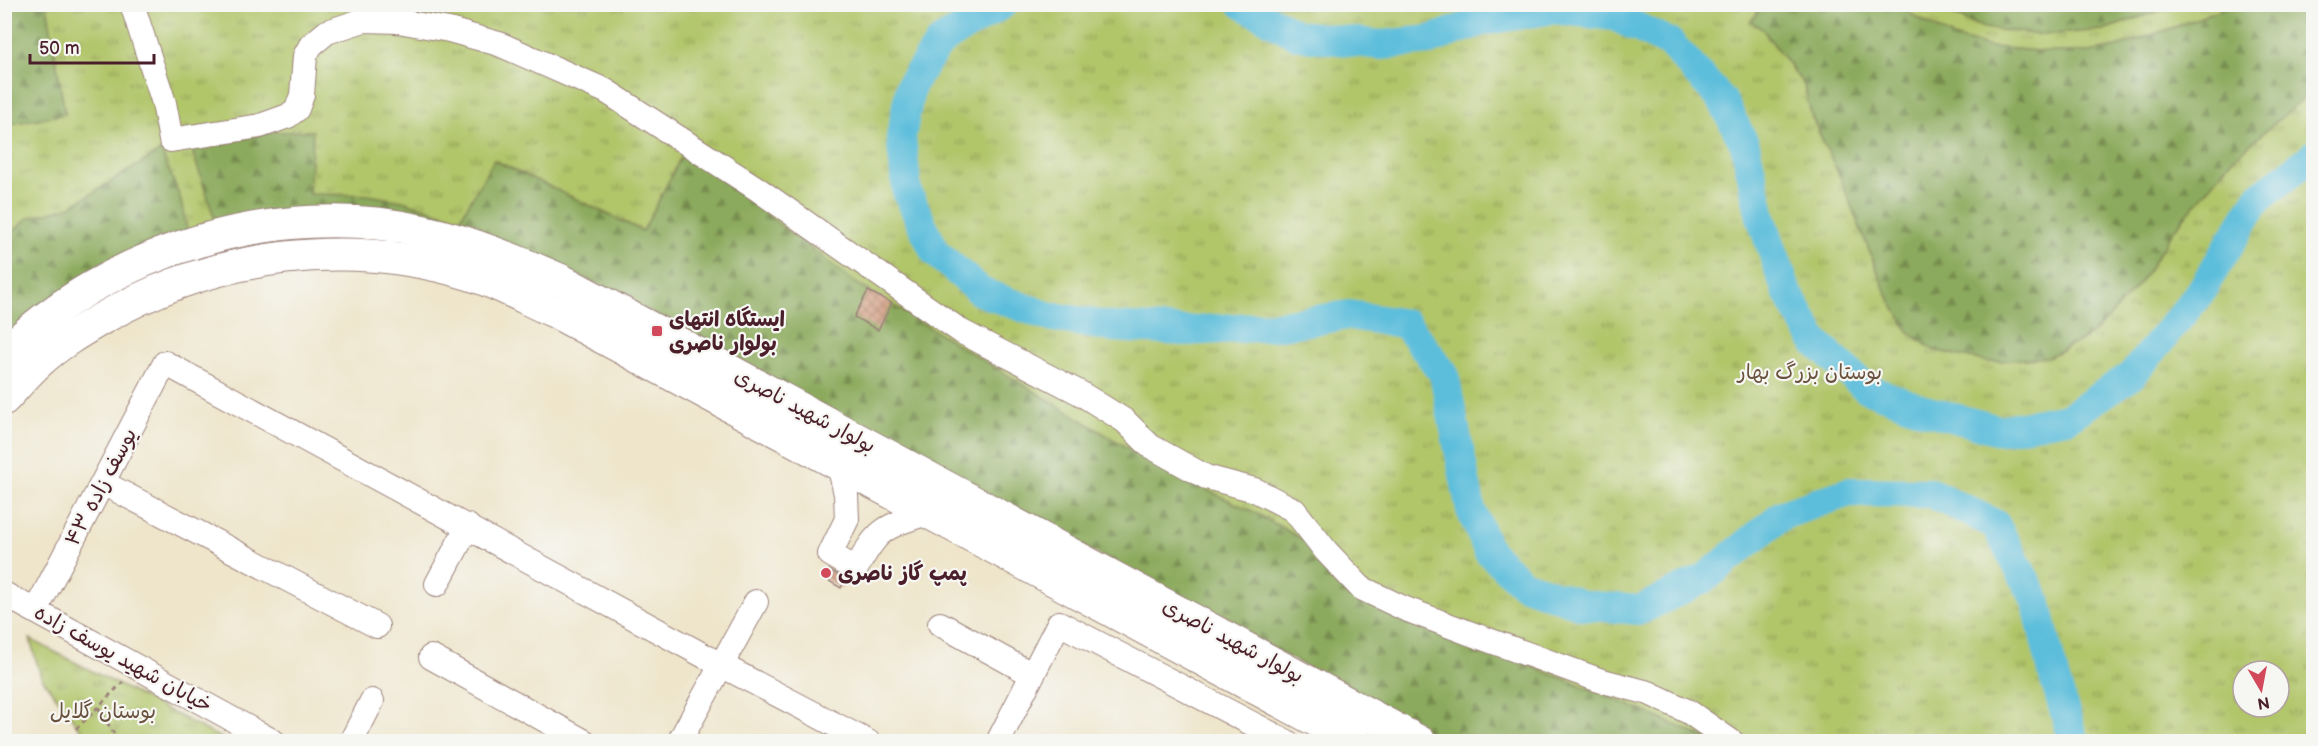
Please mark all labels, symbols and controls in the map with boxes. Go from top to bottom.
scale bar [30,27,154,65]
text: 50 m [39,38,80,59]
place label: ایستگاه انتهای بولوار ناصری [669,306,785,357]
marker: ایستگاه انتهای بولوار ناصری [650,324,664,338]
park label: بوستان بزرگ بهار [1736,360,1882,385]
street label: بولوار شهید ناصری [730,363,880,460]
street label: یوسف زاده ۴۳ [60,424,142,550]
place label: پمپ گاز ناصری [838,560,967,586]
marker: پمپ گاز ناصری [819,566,833,580]
street label: بولوار شهید ناصری [1158,593,1308,690]
street label: خیابان شهید یوسف زاده [30,600,216,718]
north arrow [2231,659,2291,719]
text: N [2256,692,2271,713]
park label: بوستان گلایل [50,699,156,724]

